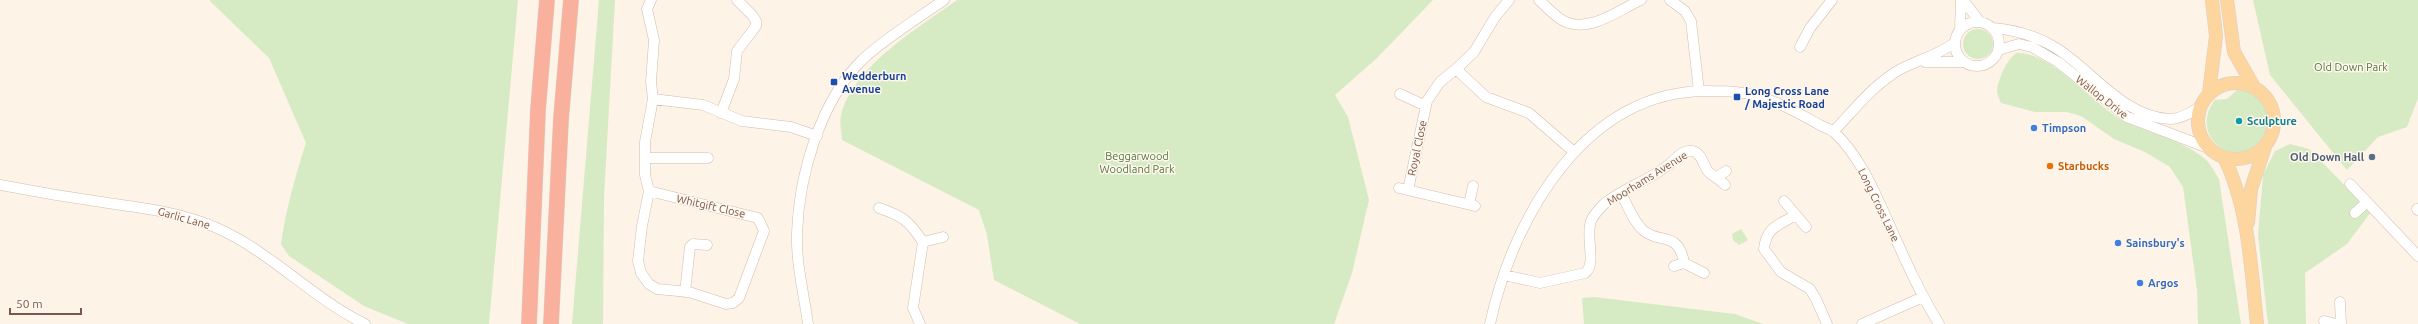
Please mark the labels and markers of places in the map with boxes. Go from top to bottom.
place label: Wedderburn Avenue [842,70,906,95]
marker: Wedderburn Avenue [829,77,839,87]
place label: Long Cross Lane / Majestic Road [1744,85,1829,110]
marker: Long Cross Lane / Majestic Road [1732,92,1742,102]
place label: Sculpture [2247,115,2297,127]
marker: Sculpture [2234,116,2244,126]
place label: Timpson [2042,122,2086,134]
marker: Timpson [2029,123,2039,133]
place label: Old Down Hall [2290,151,2365,163]
marker: Old Down Hall [2367,152,2377,162]
place label: Starbucks [2058,160,2109,172]
marker: Starbucks [2045,161,2055,171]
place label: Sainsbury's [2126,237,2185,249]
marker: Sainsbury's [2113,238,2123,248]
place label: Argos [2148,277,2178,289]
marker: Argos [2135,278,2145,288]

